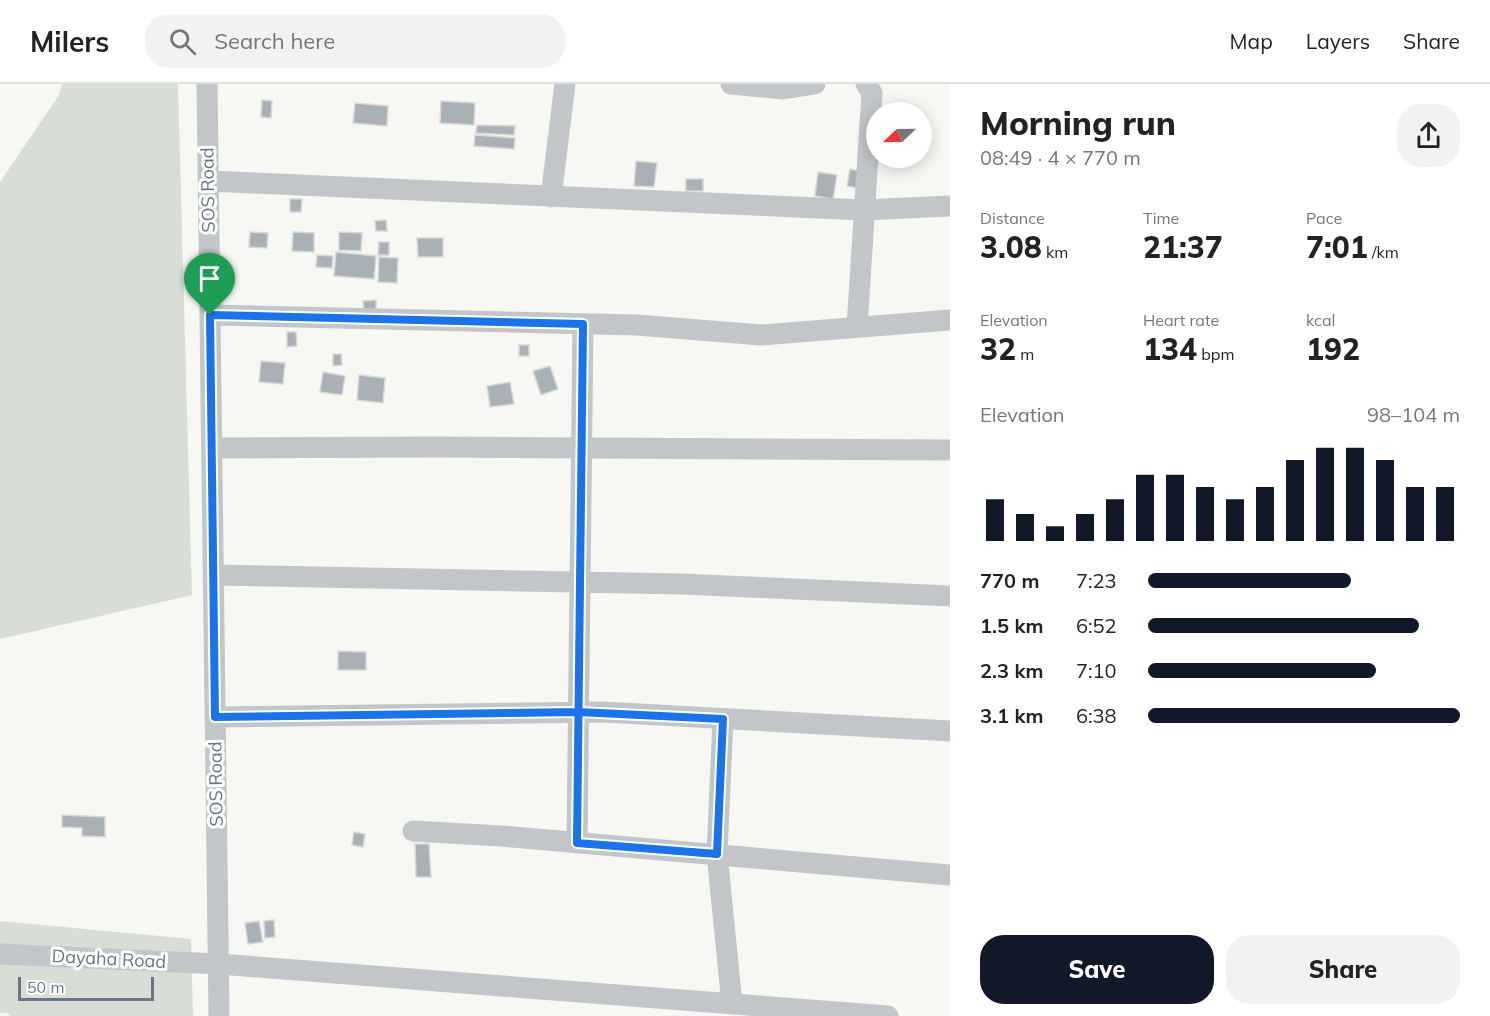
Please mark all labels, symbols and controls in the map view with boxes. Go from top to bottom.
search box [145,14,565,68]
text: Milers [30,24,109,59]
icon: search [166,25,199,58]
text: Search here [214,27,335,55]
text: Map [1230,28,1273,54]
text: Layers [1306,28,1370,54]
text: Share [1403,28,1460,54]
north arrow [866,102,932,168]
map controls [866,102,932,168]
text: Morning run [980,102,1176,143]
button: share [1397,104,1460,167]
text: 08:49 · 4 × 770 m [980,145,1141,170]
street label: SOS Road [195,147,220,233]
text: Distance [980,208,1045,228]
text: Time [1143,208,1179,228]
text: Pace [1306,208,1342,228]
text: 3.08 [980,228,1042,266]
text: 21:37 [1143,228,1223,266]
text: 7:01 [1306,228,1368,266]
text: km [1042,242,1068,262]
text: /km [1368,242,1399,262]
pin [184,253,235,315]
icon: arrive [193,262,226,295]
text: Elevation [980,310,1048,330]
text: Heart rate [1143,310,1219,330]
text: kcal [1306,310,1335,330]
text: 32 [980,330,1016,368]
text: 134 [1143,330,1197,368]
text: 192 [1306,330,1360,368]
text: m [1016,344,1034,364]
text: bpm [1197,344,1234,364]
text: Elevation [980,402,1065,427]
text: 98–104 m [1367,402,1460,427]
text: 770 m [980,568,1039,593]
text: 7:23 [1076,568,1117,593]
text: 1.5 km [980,613,1043,638]
text: 6:52 [1076,613,1117,638]
text: 2.3 km [980,658,1043,683]
text: 7:10 [1076,658,1117,683]
text: 3.1 km [980,703,1043,728]
text: 6:38 [1076,703,1117,728]
street label: SOS Road [203,741,228,827]
button: Save [980,935,1214,1004]
button: Share [1226,935,1460,1004]
street label: Dayaha Road [51,944,167,973]
scale bar [18,974,154,1002]
text: 50 m [27,977,64,997]

